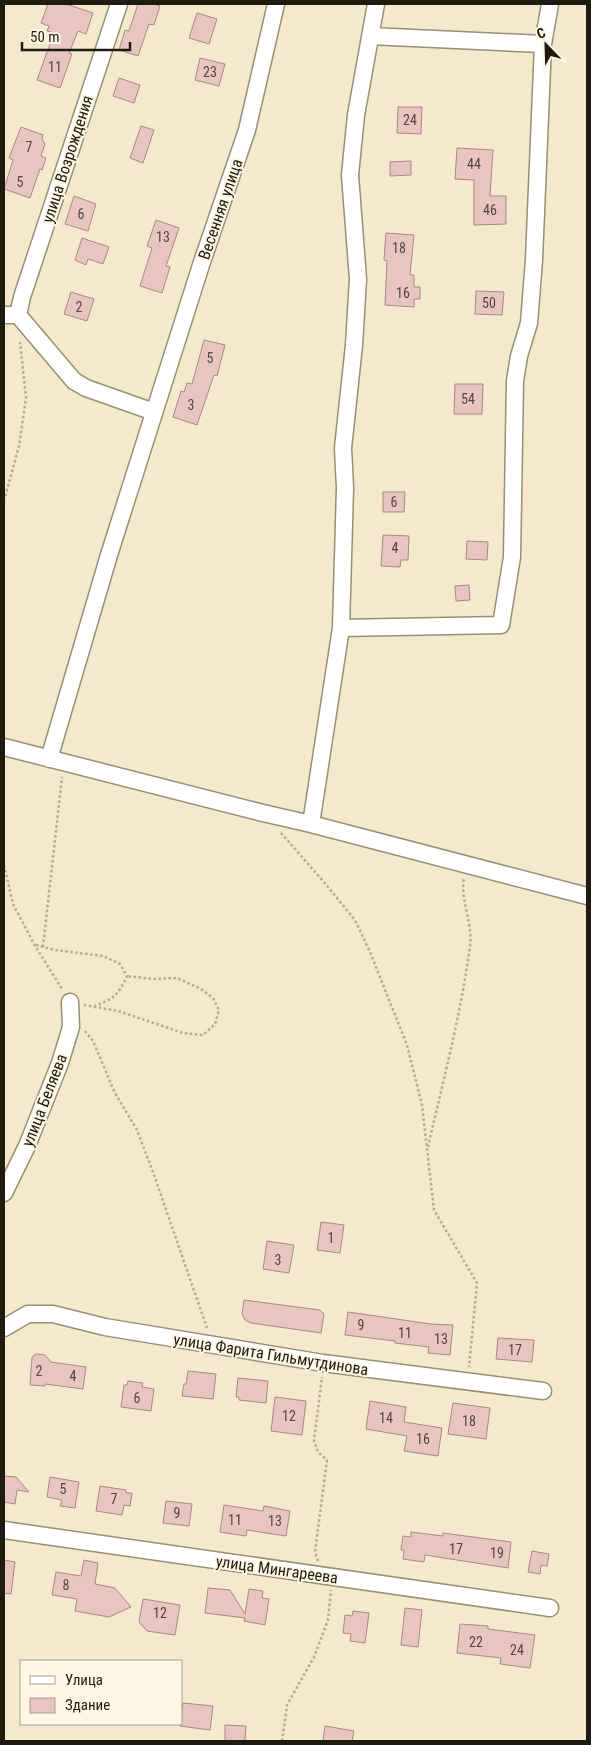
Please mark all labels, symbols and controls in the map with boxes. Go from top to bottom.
scale bar [22,20,130,52]
north arrow [521,20,571,70]
text: С [534,24,548,42]
text: 50 m [30,28,60,46]
house number: 11 [48,59,62,75]
house number: 23 [203,64,217,80]
street label: улица Возрождения [38,93,97,225]
house number: 24 [403,112,417,128]
house number: 7 [26,139,33,155]
street label: Весенняя улица [194,156,247,262]
house number: 44 [467,156,481,172]
house number: 5 [17,174,24,190]
house number: 46 [483,202,497,218]
house number: 6 [78,206,85,222]
house number: 13 [156,229,170,245]
house number: 18 [392,240,406,256]
house number: 16 [396,285,410,301]
house number: 50 [482,295,496,311]
house number: 2 [76,299,83,315]
house number: 5 [207,350,214,366]
house number: 54 [461,391,475,407]
house number: 3 [188,397,194,413]
house number: 6 [391,494,398,510]
house number: 4 [392,540,399,556]
street label: улица Беляева [18,1051,71,1149]
house number: 1 [328,1230,334,1246]
house number: 3 [275,1252,281,1268]
house number: 9 [358,1317,364,1333]
house number: 11 [398,1325,412,1341]
street label: улица Фарита Гильмутдинова [172,1330,370,1379]
house number: 13 [434,1331,448,1347]
house number: 17 [508,1342,522,1358]
house number: 2 [36,1363,43,1379]
house number: 4 [70,1368,77,1384]
house number: 6 [134,1390,141,1406]
house number: 12 [282,1408,296,1424]
house number: 14 [379,1410,393,1426]
house number: 18 [462,1413,476,1429]
house number: 16 [416,1431,430,1447]
house number: 5 [60,1481,67,1497]
house number: 7 [111,1491,118,1507]
house number: 9 [174,1505,180,1521]
house number: 11 [228,1512,242,1528]
house number: 13 [268,1513,282,1529]
house number: 17 [449,1541,463,1557]
house number: 19 [490,1545,504,1561]
street label: улица Мингареева [215,1552,339,1587]
house number: 8 [63,1577,70,1593]
house number: 12 [153,1605,167,1621]
house number: 22 [469,1634,483,1650]
house number: 24 [510,1642,524,1658]
legend [20,1660,182,1725]
text: Улица [65,1671,103,1689]
text: Здание [65,1696,110,1714]

